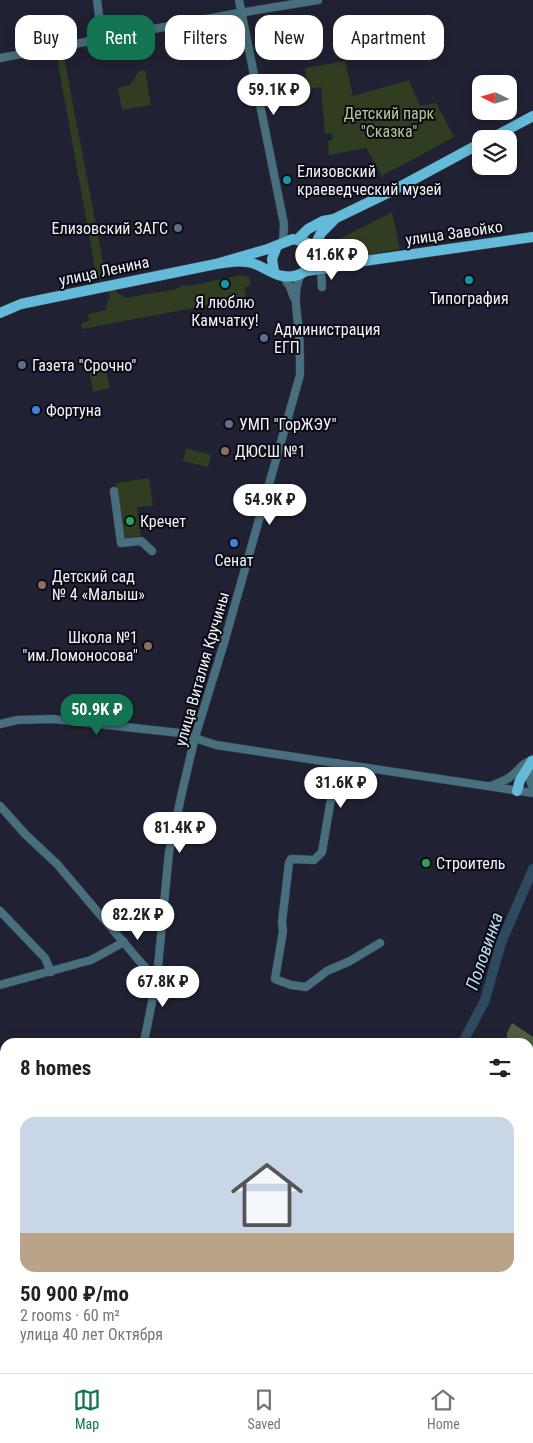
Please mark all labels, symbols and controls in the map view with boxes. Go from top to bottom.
chip: Buy [15,15,77,60]
chip: Rent [87,15,155,60]
chip: Filters [165,15,245,60]
chip: New [255,15,323,60]
chip: Apartment [333,15,444,60]
pin: 59.1K ₽ [228,74,320,116]
north arrow [472,75,518,120]
map controls [472,75,517,175]
text: 59.1K ₽ [248,80,300,99]
park label: Детский парк "Сказка" [344,104,435,141]
button: layers [472,130,517,175]
place label: Елизовский краеведческий музей [297,162,442,199]
marker: Елизовский краеведческий музей [281,174,293,186]
street label: улица Завойко [404,217,504,249]
place label: Елизовский ЗАГС [52,219,168,238]
marker: Елизовский ЗАГС [172,222,184,234]
pin: 41.6K ₽ [286,238,378,281]
text: 41.6K ₽ [306,245,358,264]
street label: улица Ленина [57,252,151,290]
marker: Типография [463,274,475,286]
marker: Я люблю Камчатку! [219,278,231,290]
place label: Типография [429,289,509,308]
place label: Я люблю Камчатку! [191,293,259,330]
place label: Администрация ЕГП [274,320,381,357]
marker: Администрация ЕГП [258,332,270,344]
place label: Газета "Срочно" [32,356,136,375]
marker: Газета "Срочно" [16,359,28,371]
place label: Фортуна [46,401,102,420]
marker: Фортуна [30,404,42,416]
place label: УМП "ГорЖЭУ" [239,415,337,434]
marker: УМП "ГорЖЭУ" [223,418,235,430]
place label: ДЮСШ №1 [235,442,306,461]
marker: ДЮСШ №1 [219,445,231,457]
pin: 54.9K ₽ [224,484,316,526]
text: 54.9K ₽ [244,490,296,509]
place label: Кречет [140,512,186,531]
marker: Кречет [124,515,136,527]
marker: Сенат [228,537,240,549]
place label: Сенат [214,551,254,570]
place label: Детский сад № 4 «Малыш» [52,567,145,604]
marker: Детский сад № 4 «Малыш» [36,579,48,591]
street label: улица Виталия Кручины [171,590,233,748]
place label: Школа №1 "им.Ломоносова" [22,628,138,665]
marker: Школа №1 "им.Ломоносова" [142,640,154,652]
pin: 50.9K ₽ [51,694,143,736]
text: 50.9K ₽ [71,700,123,719]
pin: 31.6K ₽ [295,766,387,809]
text: 31.6K ₽ [315,773,367,792]
pin: 81.4K ₽ [134,812,226,854]
text: 81.4K ₽ [154,818,206,837]
place label: Строитель [436,854,505,873]
marker: Строитель [420,857,432,869]
pin: 82.2K ₽ [92,898,184,941]
text: 82.2K ₽ [112,905,164,924]
water label: Половинка [461,910,507,992]
pin: 67.8K ₽ [117,966,209,1008]
text: 67.8K ₽ [137,972,189,991]
icon: filters [486,1054,514,1082]
text: 8 homes [20,1056,91,1080]
icon: home [222,1150,312,1240]
text: 50 900 ₽/mo [20,1282,129,1306]
text: 2 rooms · 60 m² [20,1306,120,1325]
text: улица 40 лет Октября [20,1325,163,1344]
tab: Map [73,1386,101,1432]
tab: Saved [247,1386,281,1432]
tab: Home [427,1386,460,1432]

